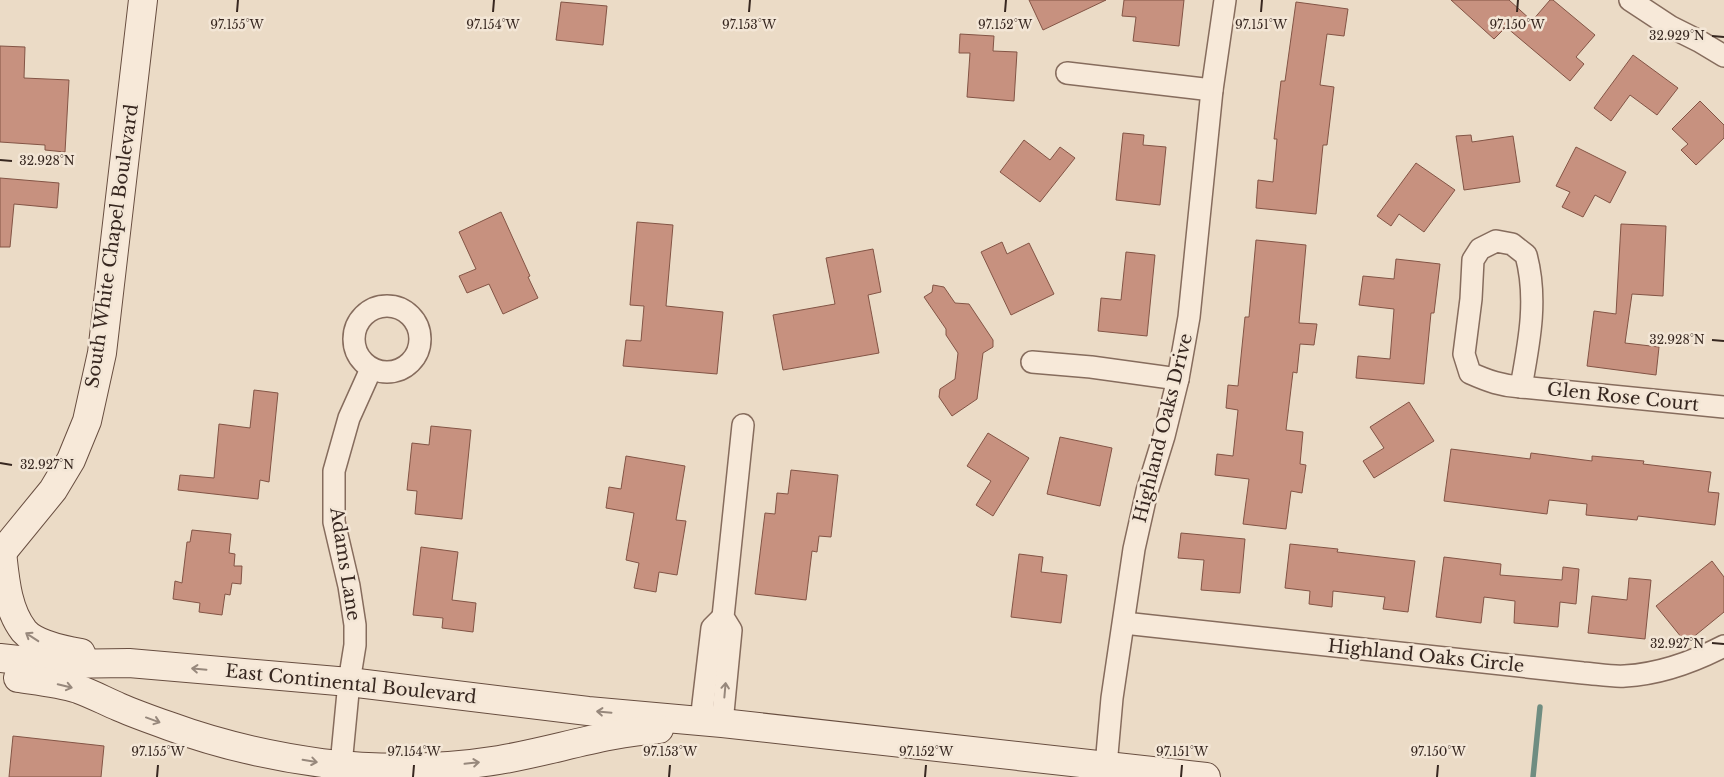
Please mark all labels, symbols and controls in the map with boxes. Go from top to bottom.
text: 97.155°W [210,17,265,32]
text: 97.154°W [466,17,521,32]
text: 97.153°W [722,17,777,32]
text: 97.152°W [978,17,1033,32]
text: 97.151°W [1235,17,1288,32]
text: 97.150°W [1489,17,1545,32]
text: 32.929°N [1649,28,1705,43]
street label: South White Chapel Boulevard [81,103,143,389]
text: 32.928°N [19,153,75,168]
street label: Highland Oaks Drive [1129,331,1197,525]
text: 32.928°N [1649,332,1705,347]
street label: Glen Rose Court [1546,378,1700,416]
text: 32.927°N [20,457,74,472]
street label: Adams Lane [325,505,365,622]
one-way arrow [26,631,40,641]
street label: Highland Oaks Circle [1327,635,1525,677]
text: 32.927°N [1650,636,1704,651]
street label: East Continental Boulevard [224,660,478,708]
one-way arrow [191,664,207,673]
one-way arrow [57,682,73,691]
one-way arrow [720,683,730,699]
one-way arrow [596,707,612,717]
one-way arrow [145,716,161,725]
text: 97.155°W [131,744,186,759]
text: 97.154°W [387,744,442,759]
text: 97.153°W [643,744,698,759]
text: 97.152°W [899,744,954,759]
text: 97.151°W [1156,744,1209,759]
text: 97.150°W [1410,744,1466,759]
one-way arrow [302,757,318,767]
one-way arrow [464,758,480,767]

